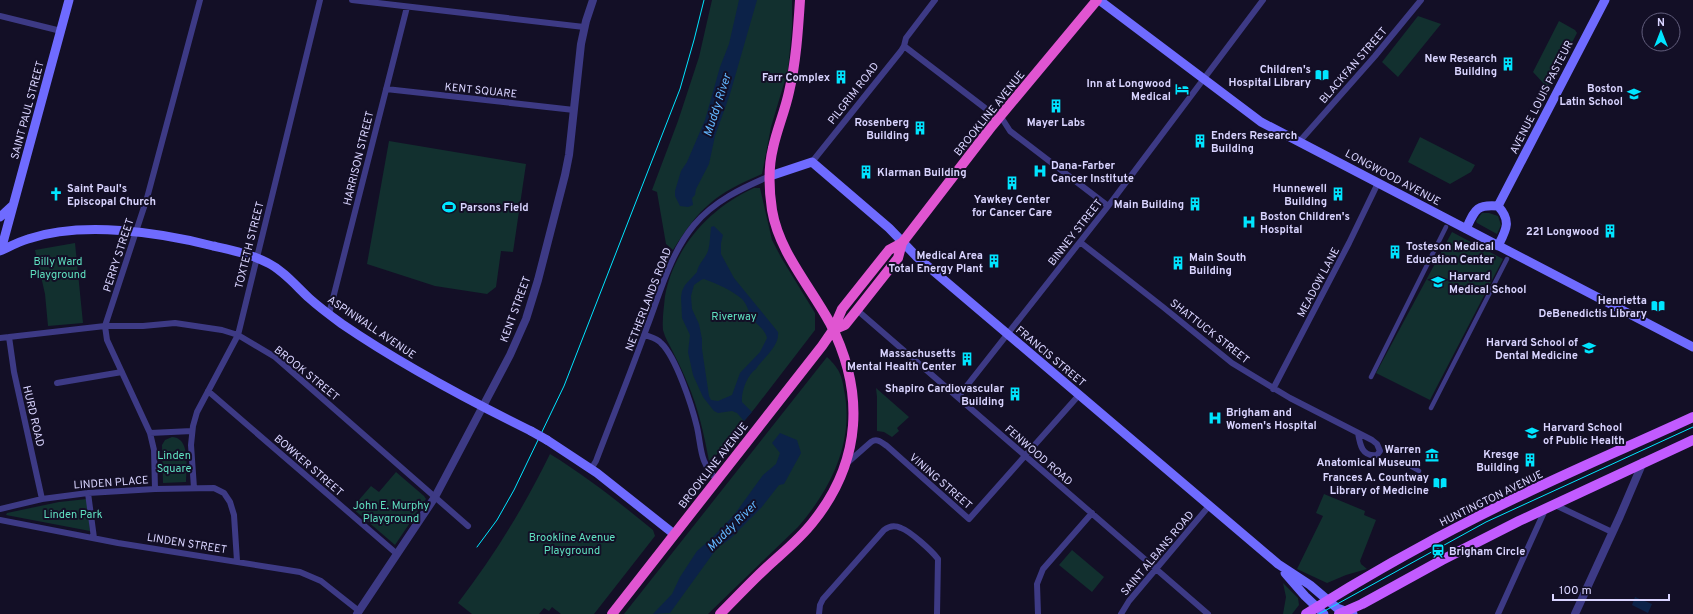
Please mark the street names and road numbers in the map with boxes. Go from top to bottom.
street label: BLACKFAN STREET [1317,25,1391,107]
street label: AVENUE LOUIS PASTEUR [1507,38,1577,157]
street label: SAINT PAUL STREET [8,59,48,161]
street label: PILGRIM ROAD [825,60,882,127]
street label: BROOKLINE AVENUE [951,68,1028,159]
street label: KENT SQUARE [444,80,518,102]
street label: HARRISON STREET [340,109,377,207]
street label: LONGWOOD AVENUE [1342,147,1443,209]
street label: BINNEY STREET [1045,196,1106,269]
street label: TOXTETH STREET [232,200,268,290]
street label: PERRY STREET [100,217,137,294]
street label: MEADOW LANE [1295,245,1343,320]
street label: NETHERLANDS ROAD [623,246,675,353]
street label: KENT STREET [497,274,534,344]
street label: ASPINWALL AVENUE [325,293,418,363]
street label: SHATTUCK STREET [1167,296,1252,367]
street label: FRANCIS STREET [1012,323,1088,390]
street label: BROOK STREET [271,343,342,404]
street label: HURD ROAD [19,384,47,448]
street label: BROOKLINE AVENUE [676,420,752,511]
street label: FENWOOD ROAD [1002,422,1075,489]
street label: BOWKER STREET [271,432,346,500]
street label: VINING STREET [906,451,975,513]
street label: HUNTINGTON AVENUE [1437,468,1545,530]
street label: LINDEN PLACE [73,473,149,493]
street label: SAINT ALBANS ROAD [1118,508,1197,599]
street label: LINDEN STREET [146,531,228,557]

